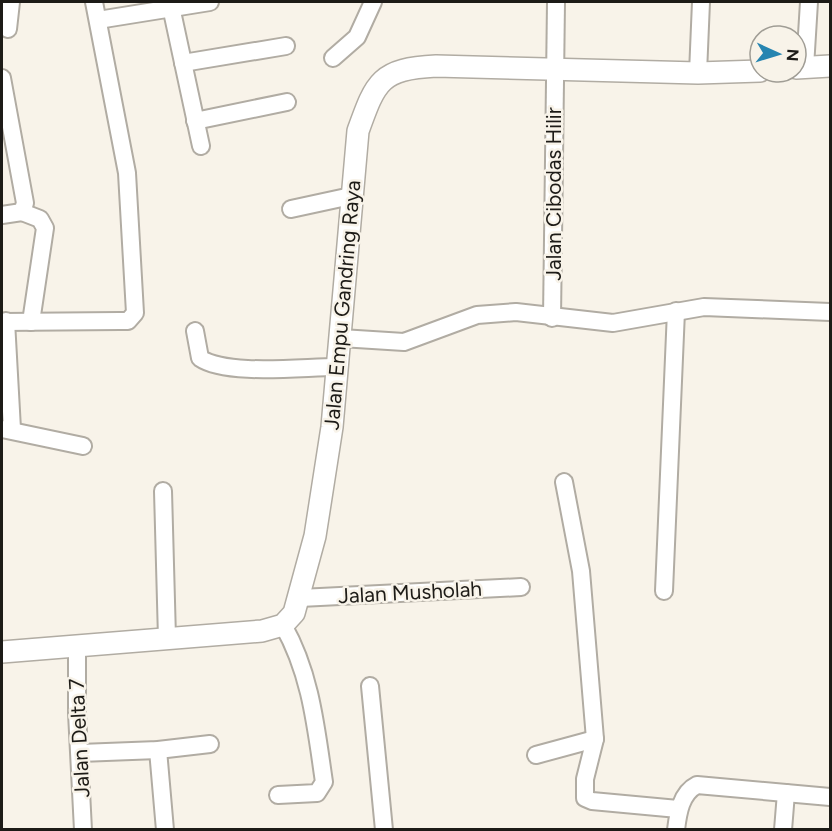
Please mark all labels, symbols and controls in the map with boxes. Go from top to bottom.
north arrow [748,24,808,84]
text: N [783,48,802,62]
street label: Jalan Cibodas Hilir [541,107,566,281]
street label: Jalan Empu Gandring Raya [319,179,365,431]
street label: Jalan Musholah [337,576,483,608]
street label: Jalan Delta 7 [63,678,95,798]

